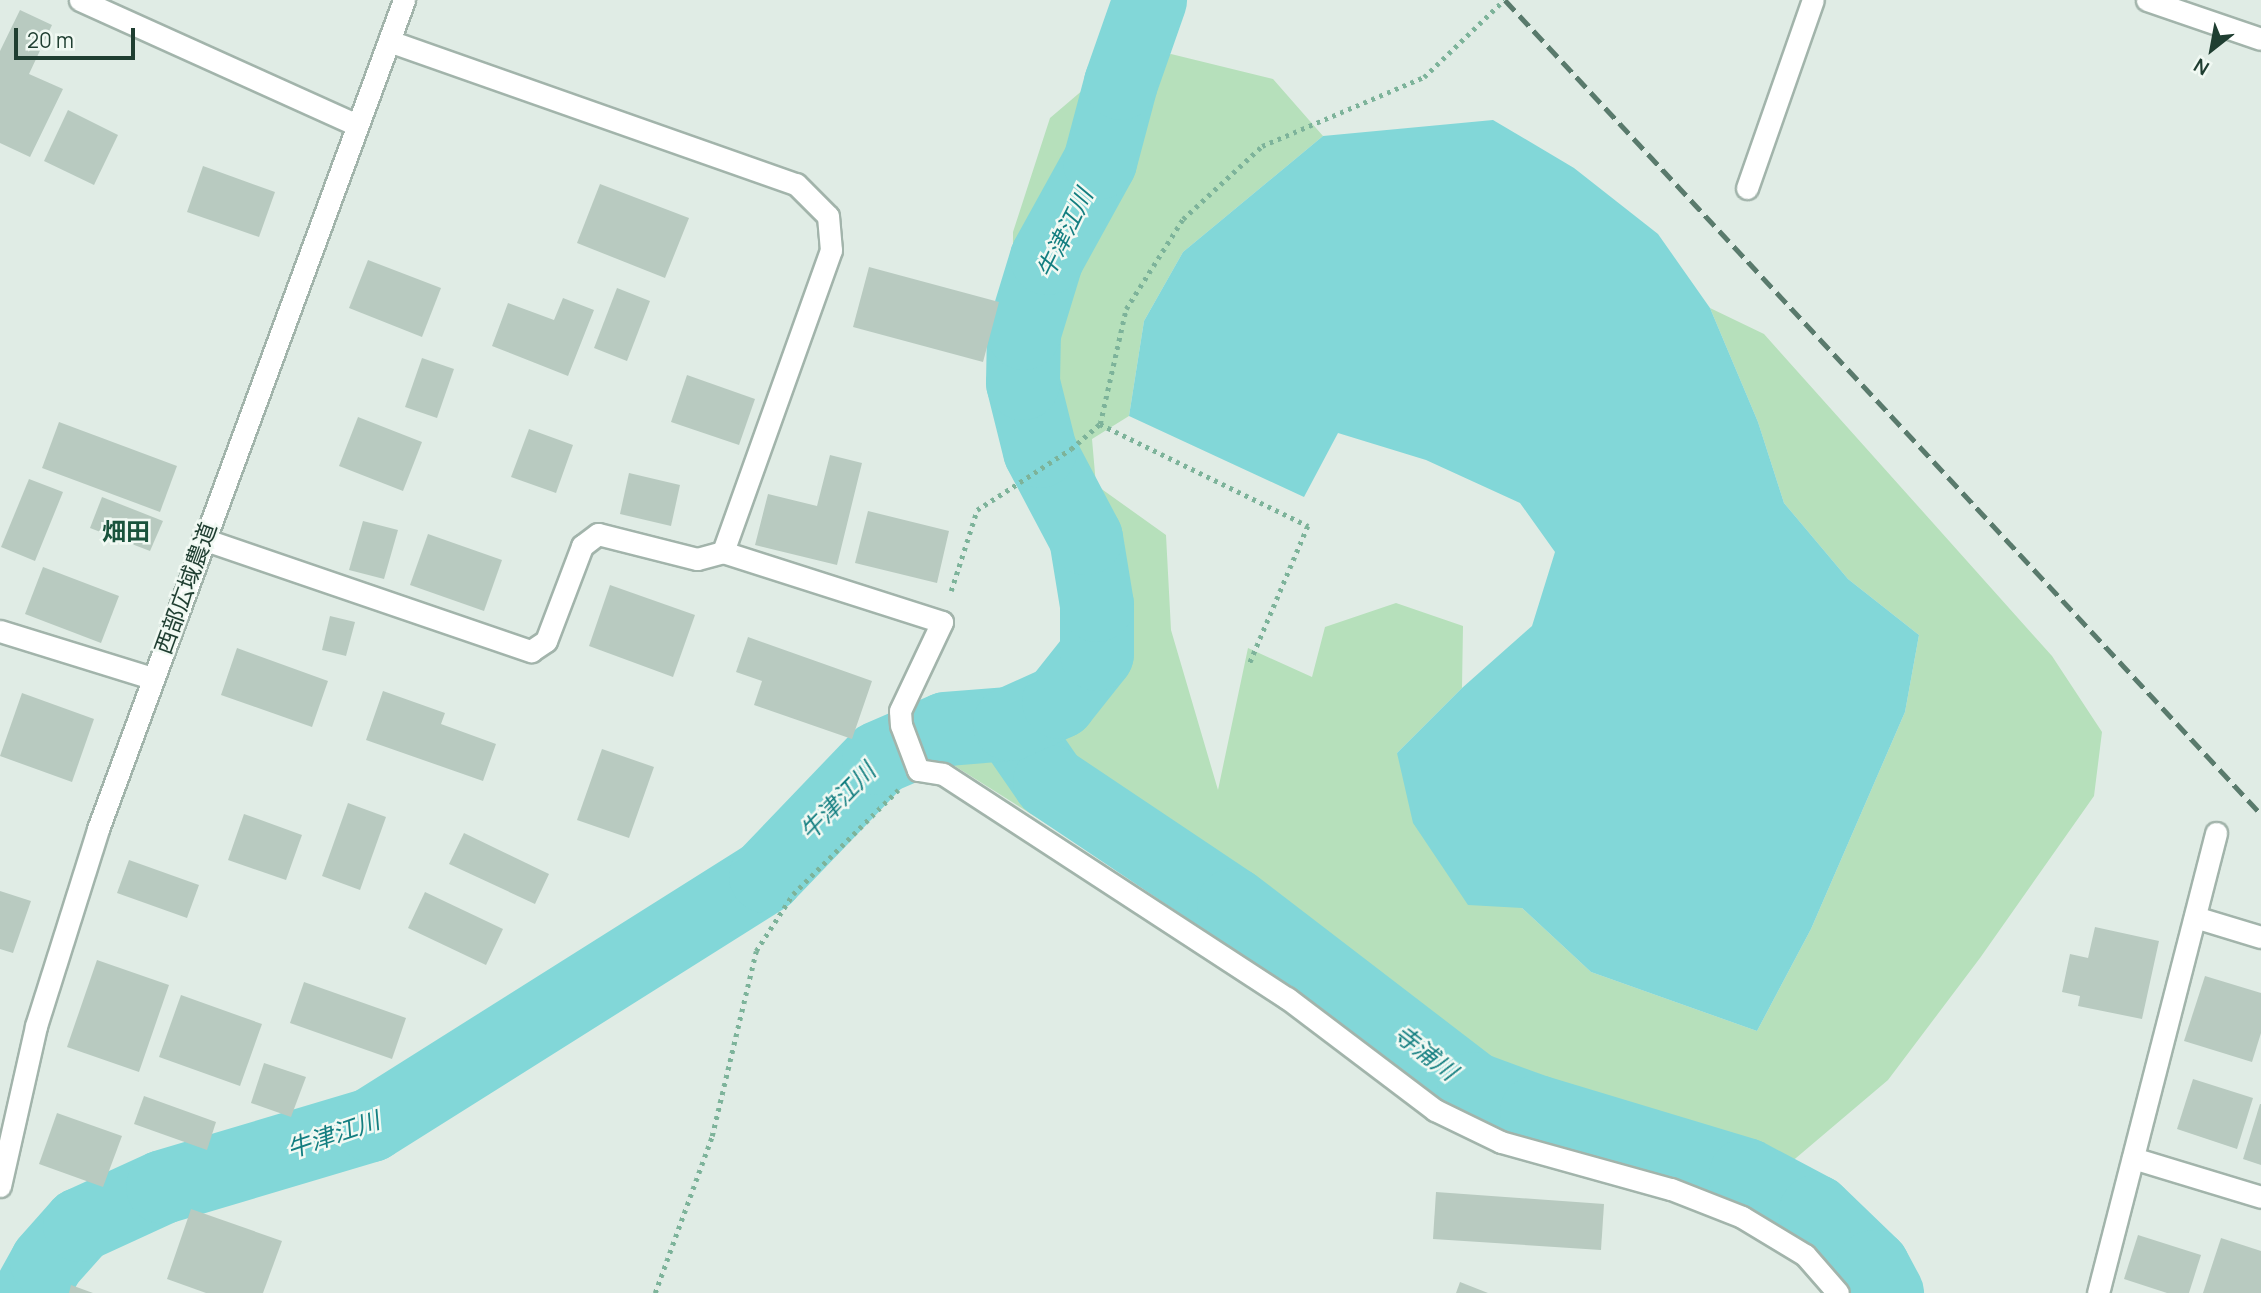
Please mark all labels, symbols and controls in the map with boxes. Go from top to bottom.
scale bar [18,14,138,58]
north arrow [2177,14,2247,84]
text: 20 m [27,26,74,54]
text: N [2189,52,2214,82]
water label: 牛津江川 [1030,184,1098,282]
district label: 畑田 [102,517,150,545]
street label: 西部広域農道 [148,518,222,658]
water label: 牛津江川 [793,756,881,846]
water label: 寺浦川 [1389,1018,1463,1086]
water label: 牛津江川 [283,1105,383,1163]

